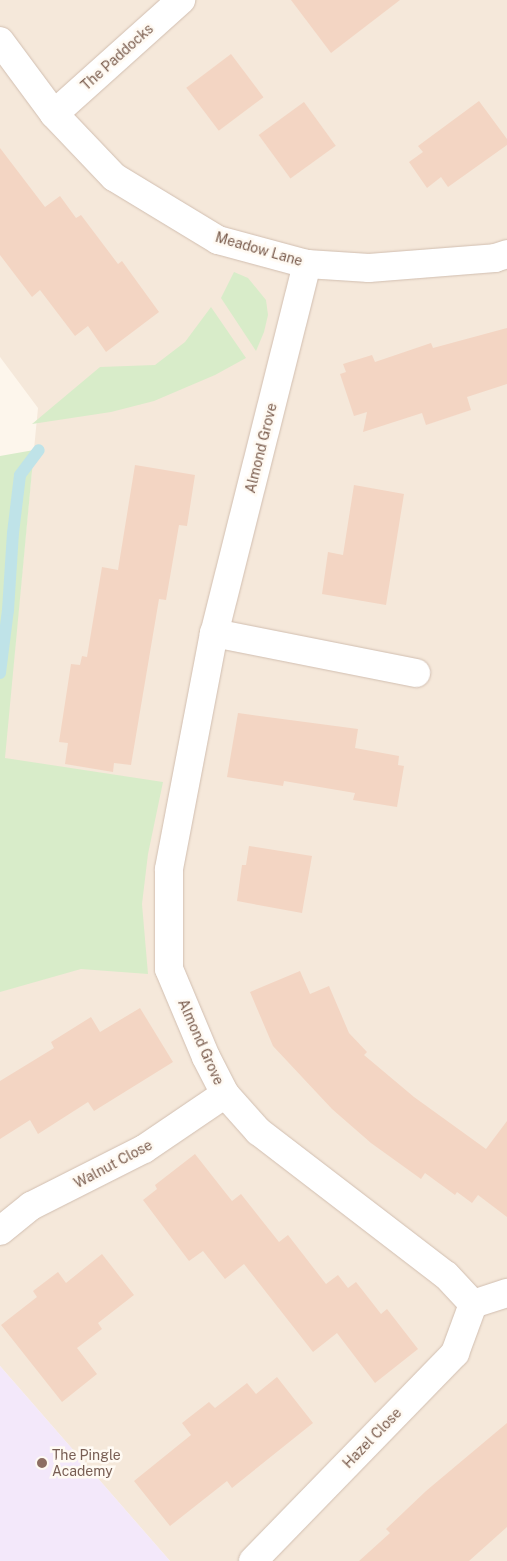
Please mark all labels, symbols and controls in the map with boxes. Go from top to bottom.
street label: The Paddocks [78,20,156,94]
street label: Meadow Lane [213,229,305,269]
street label: Almond Grove [242,401,280,495]
street label: Almond Grove [175,996,227,1088]
street label: Walnut Close [71,1136,155,1192]
street label: Hazel Close [339,1404,405,1472]
place label: The Pingle Academy [52,1447,121,1480]
marker: The Pingle Academy [36,1457,48,1469]

